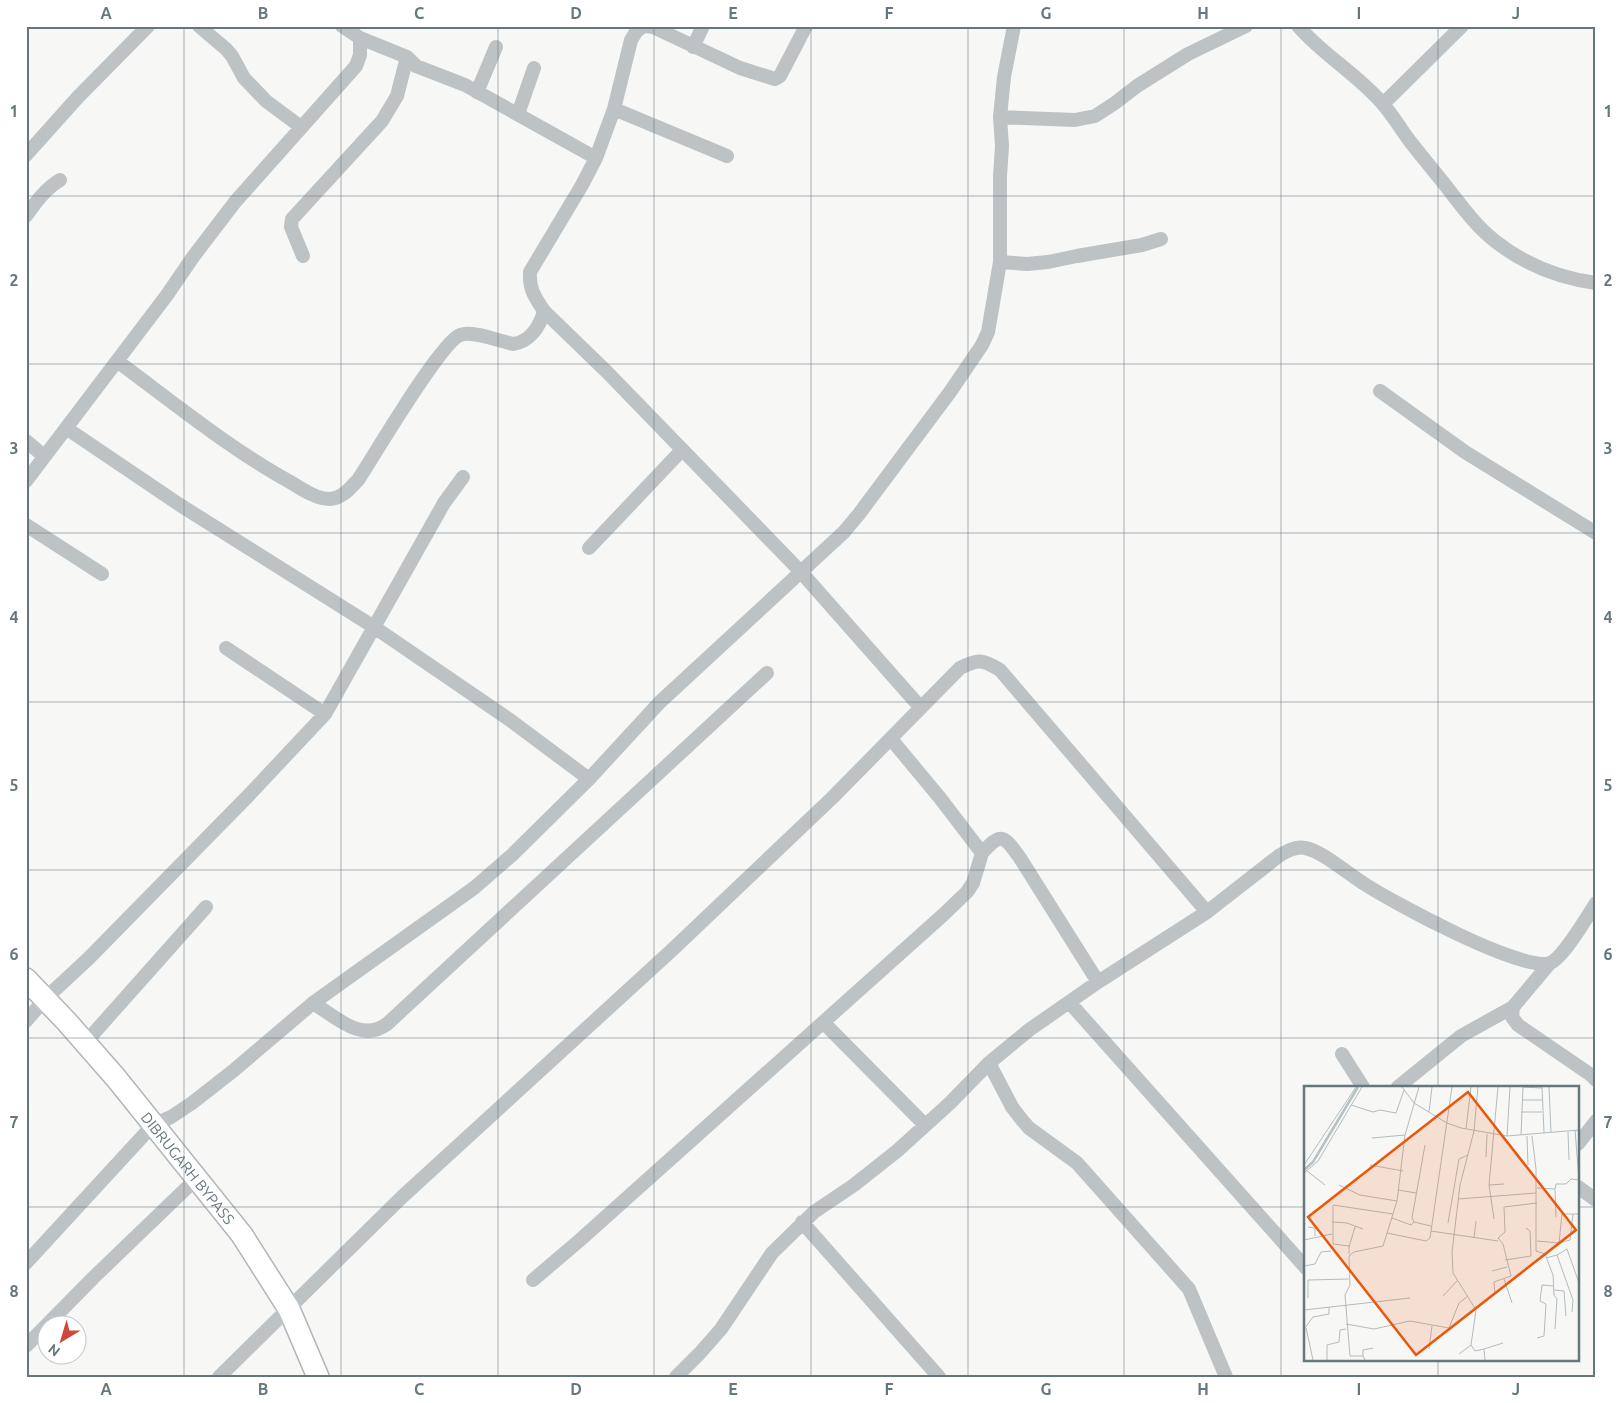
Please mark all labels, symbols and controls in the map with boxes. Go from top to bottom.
text: A [100,4,112,22]
text: B [258,4,268,22]
text: C [414,4,424,22]
text: D [570,4,582,22]
text: E [728,4,738,22]
text: F [885,4,894,22]
text: G [1040,4,1052,22]
text: H [1197,4,1209,22]
text: I [1357,4,1361,22]
text: J [1512,4,1520,22]
text: 1 [9,102,19,120]
text: 1 [1603,102,1613,120]
text: 2 [9,271,19,289]
text: 2 [1603,271,1613,289]
text: 3 [9,439,19,457]
text: 3 [1603,439,1613,457]
text: 4 [9,608,19,626]
text: 4 [1603,608,1613,626]
text: 5 [9,776,19,794]
text: 5 [1603,776,1613,794]
text: 6 [9,945,19,963]
text: 6 [1603,945,1613,963]
inset map [1304,1086,1580,1360]
street label: DIBRUGARH BYPASS [138,1108,238,1227]
text: 7 [9,1113,19,1131]
text: 7 [1603,1113,1613,1131]
text: 8 [9,1282,19,1300]
text: 8 [1603,1282,1613,1300]
north arrow [38,1316,88,1366]
text: N [45,1341,63,1360]
text: A [100,1380,112,1398]
text: B [258,1380,268,1398]
text: C [414,1380,424,1398]
text: D [570,1380,582,1398]
text: E [728,1380,738,1398]
text: F [885,1380,894,1398]
text: G [1040,1380,1052,1398]
text: H [1197,1380,1209,1398]
text: I [1357,1380,1361,1398]
text: J [1512,1380,1520,1398]

